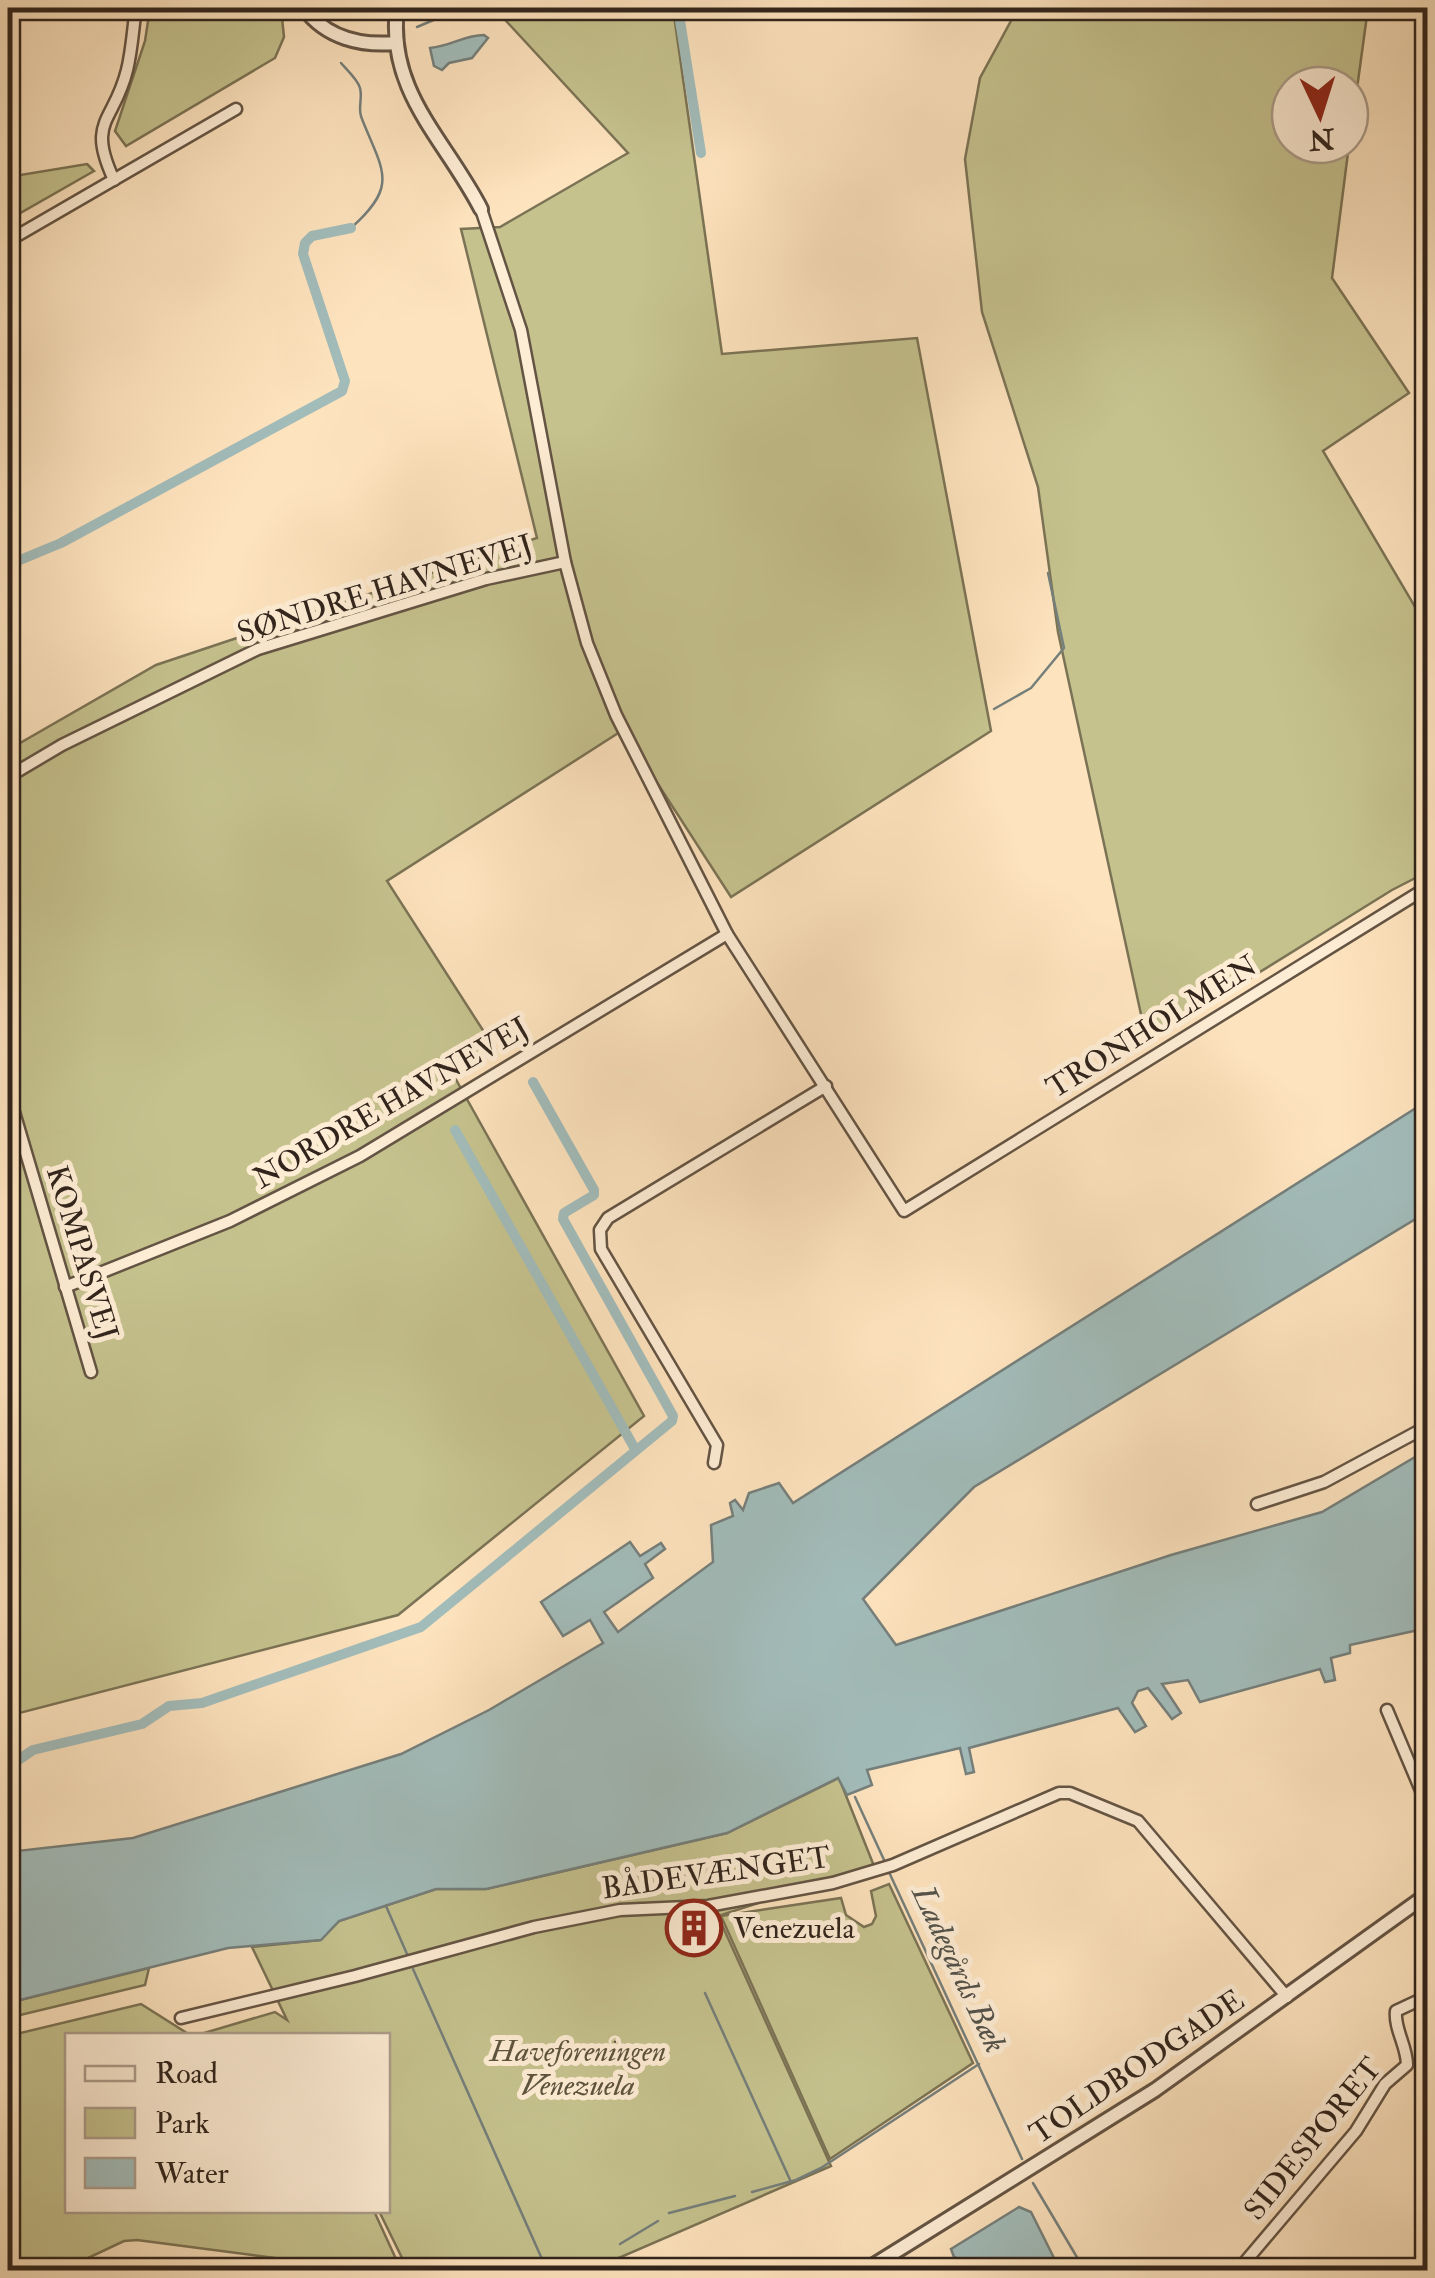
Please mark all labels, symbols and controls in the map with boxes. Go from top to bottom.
north arrow [1270,65,1370,165]
text: N [1307,120,1336,157]
street label: SØNDRE HAVNEVEJ [233,526,537,652]
street label: TRONHOLMEN [1040,947,1264,1107]
street label: NORDRE HAVNEVEJ [247,1009,535,1197]
street label: KOMPASVEJ [38,1161,126,1345]
street label: BÅDEVÆNGET [599,1839,833,1907]
water label: Ladegårds Bæk [902,1877,1015,2059]
building icon: Venezuela [664,1898,724,1958]
place label: Venezuela [733,1910,856,1947]
street label: TOLDBODGADE [1023,1982,1251,2152]
legend [65,2033,390,2213]
park label: Haveforeningen Venezuela [488,2033,666,2104]
street label: SIDESPORET [1236,2050,1390,2228]
text: Road [155,2055,218,2092]
text: Park [155,2105,210,2142]
text: Water [154,2155,229,2192]

